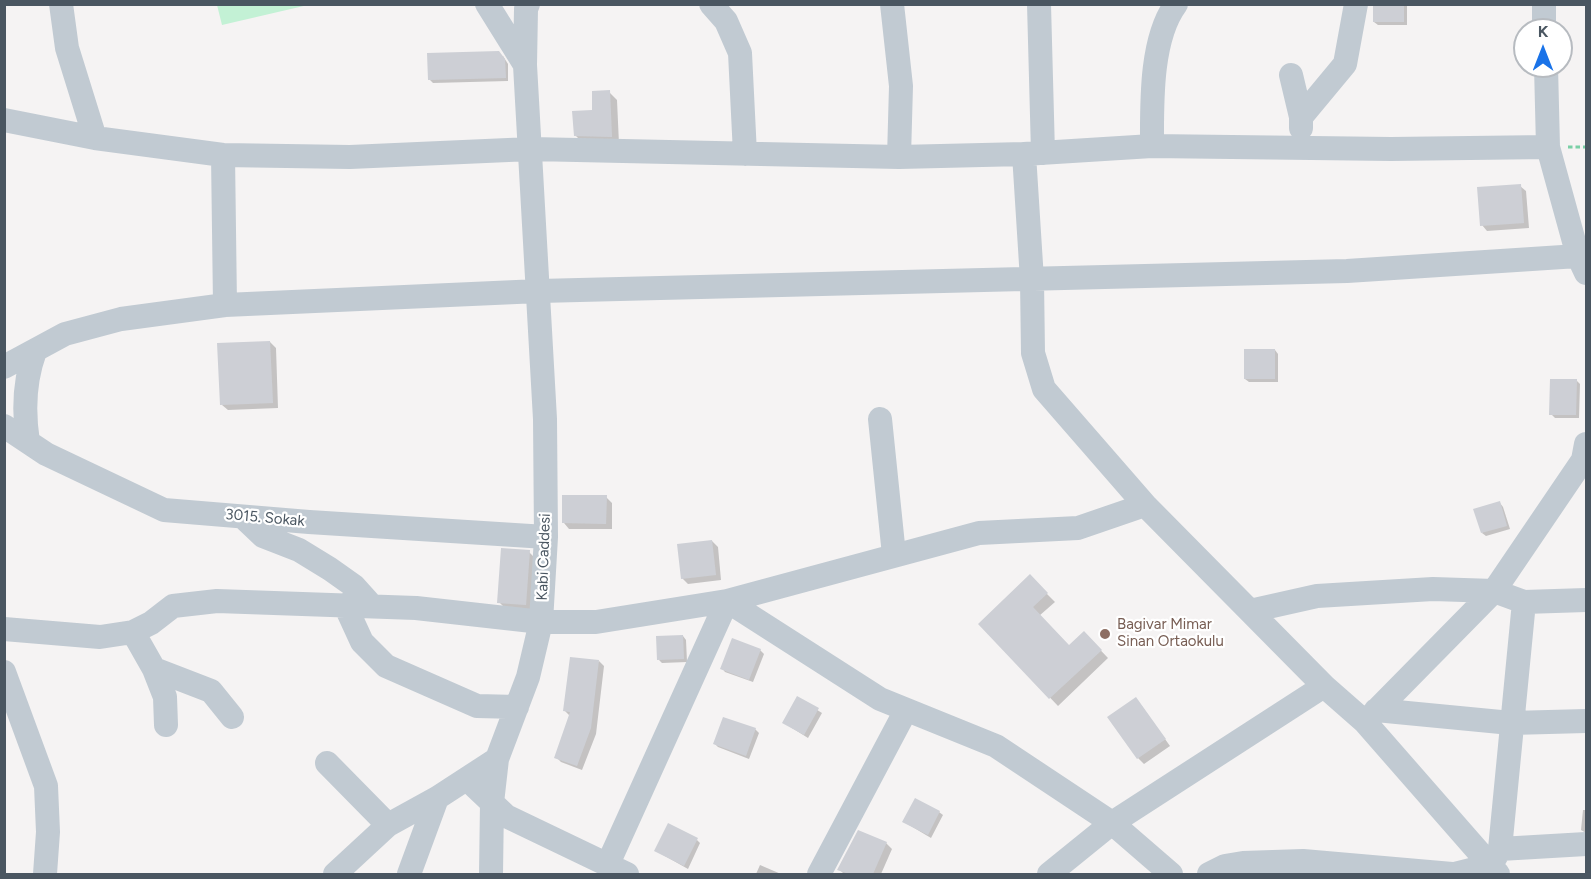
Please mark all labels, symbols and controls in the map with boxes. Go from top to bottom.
north arrow [1513,18,1573,78]
text: K [1538,22,1548,41]
street label: 3015. Sokak [225,506,305,530]
street label: Kabi Caddesi [533,513,555,601]
place label: Bagivar Mimar Sinan Ortaokulu [1117,616,1224,651]
marker: Bagivar Mimar Sinan Ortaokulu [1098,627,1112,641]

